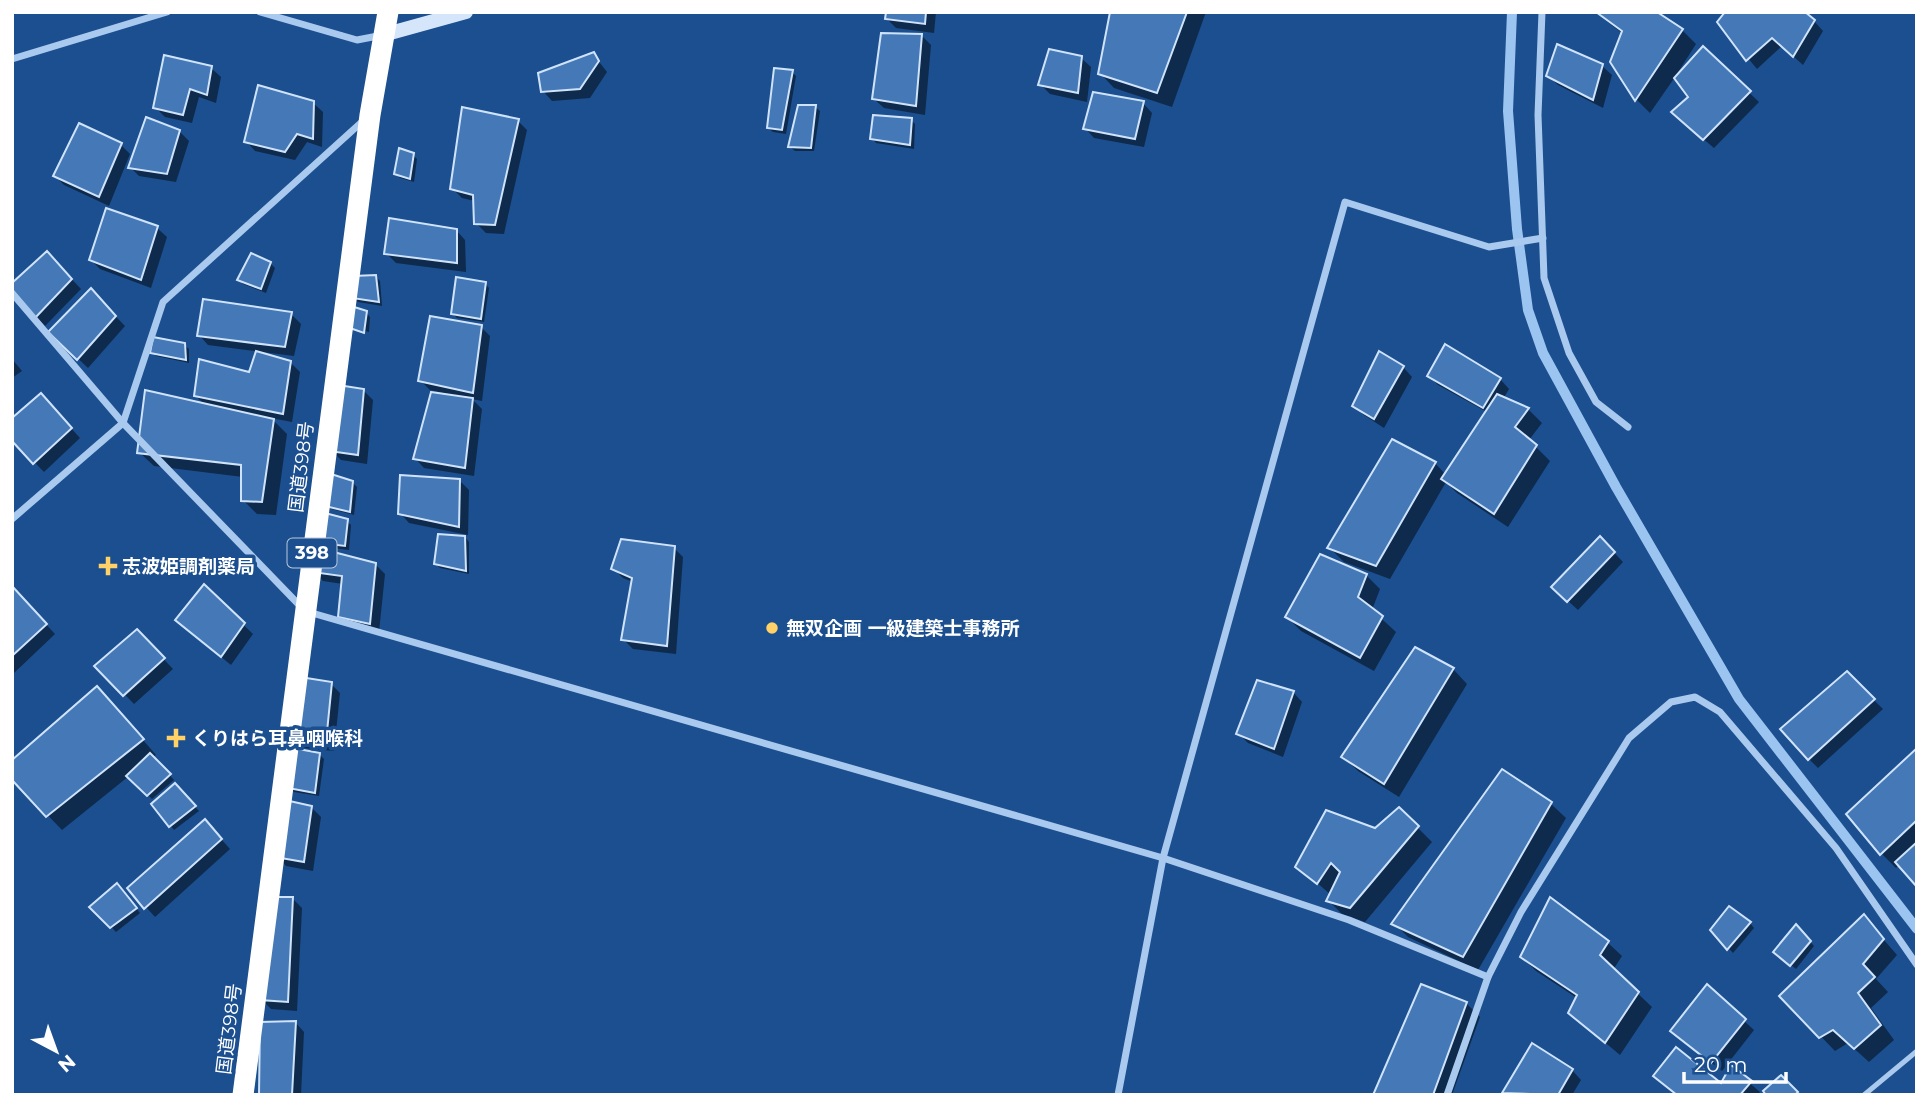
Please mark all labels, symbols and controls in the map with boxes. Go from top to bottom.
street label: 国道398号 [284,420,318,514]
road number: 398 [288,538,336,568]
place label: 志波姫調剤薬局 [122,555,255,578]
marker: 志波姫調剤薬局 [100,558,116,574]
place label: 無双企画 一級建築士事務所 [786,617,1019,640]
marker: 無双企画 一級建築士事務所 [764,620,780,636]
place label: くりはら耳鼻咽喉科 [192,727,363,750]
marker: くりはら耳鼻咽喉科 [166,728,186,748]
street label: 国道398号 [212,982,246,1076]
north arrow [21,1016,91,1086]
scale bar [1684,1040,1786,1084]
text: N [53,1050,80,1077]
text: 20 m [1694,1052,1748,1077]

